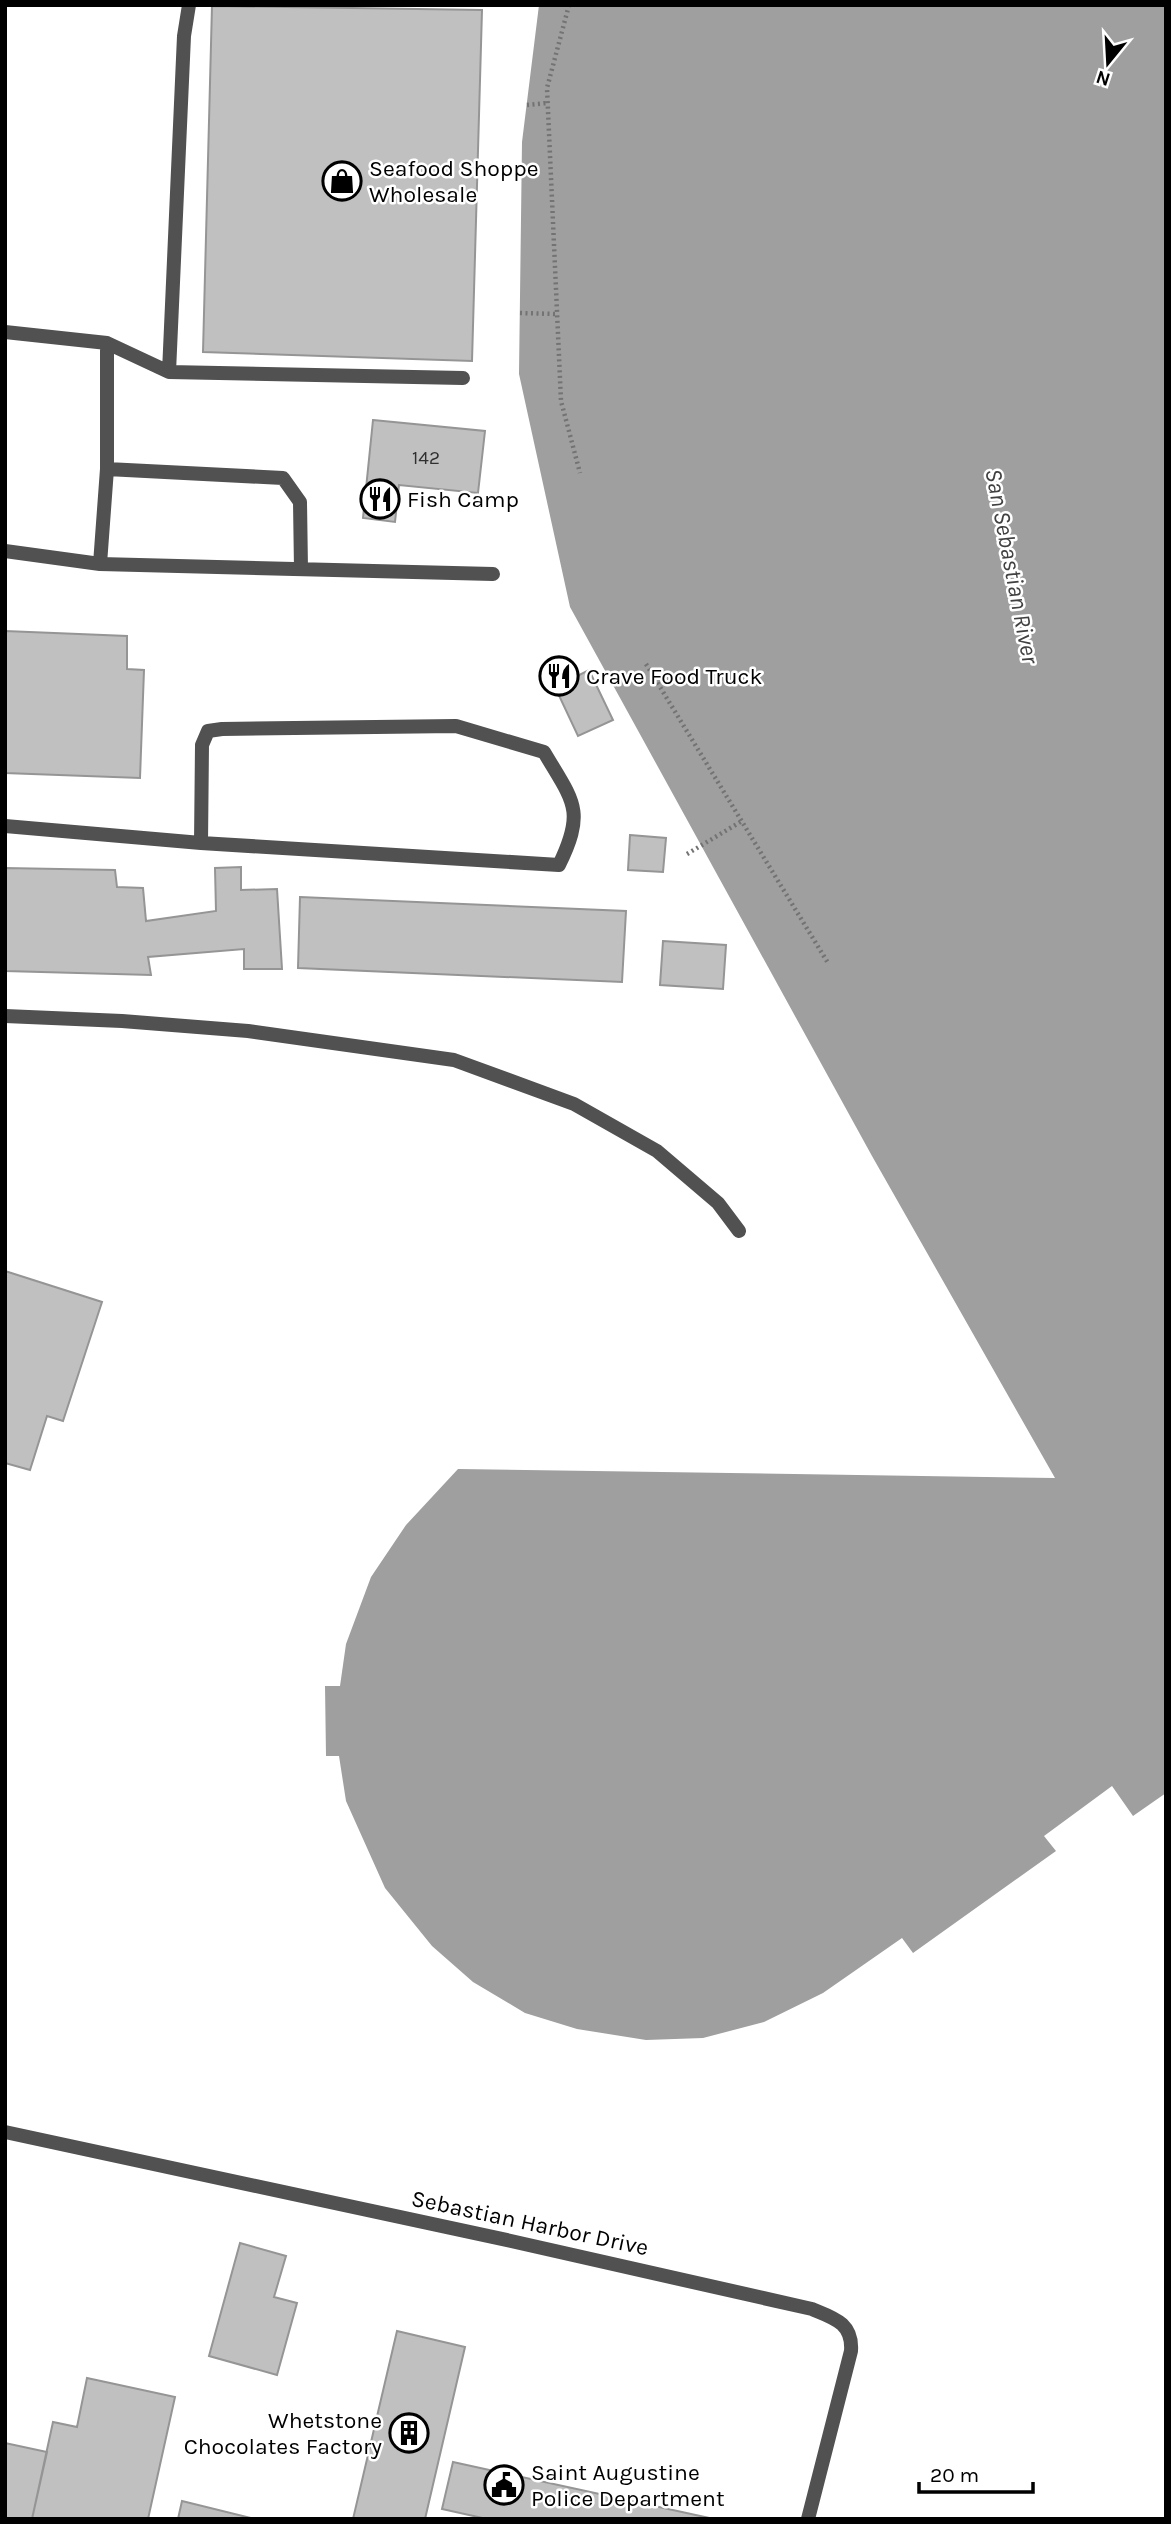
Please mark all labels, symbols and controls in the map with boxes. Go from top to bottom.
north arrow [1073,28,1143,98]
text: N [1093,66,1113,91]
place label: Seafood Shoppe Wholesale [369,155,539,208]
shop icon: Seafood Shoppe Wholesale [321,160,363,202]
house number: 142 [412,447,440,469]
water label: San Sebastian River [979,466,1045,667]
restaurant icon: Fish Camp [359,478,401,520]
place label: Fish Camp [407,486,519,513]
restaurant icon: Crave Food Truck [538,655,580,697]
place label: Crave Food Truck [586,663,762,690]
street label: Sebastian Harbor Drive [409,2185,651,2261]
place label: Whetstone Chocolates Factory [184,2407,382,2460]
building icon: Whetstone Chocolates Factory [388,2412,430,2454]
scale bar [919,2450,1033,2494]
place label: Saint Augustine Police Department [531,2459,725,2512]
text: 20 m [930,2463,979,2487]
public building icon: Saint Augustine Police Department [483,2464,525,2506]

